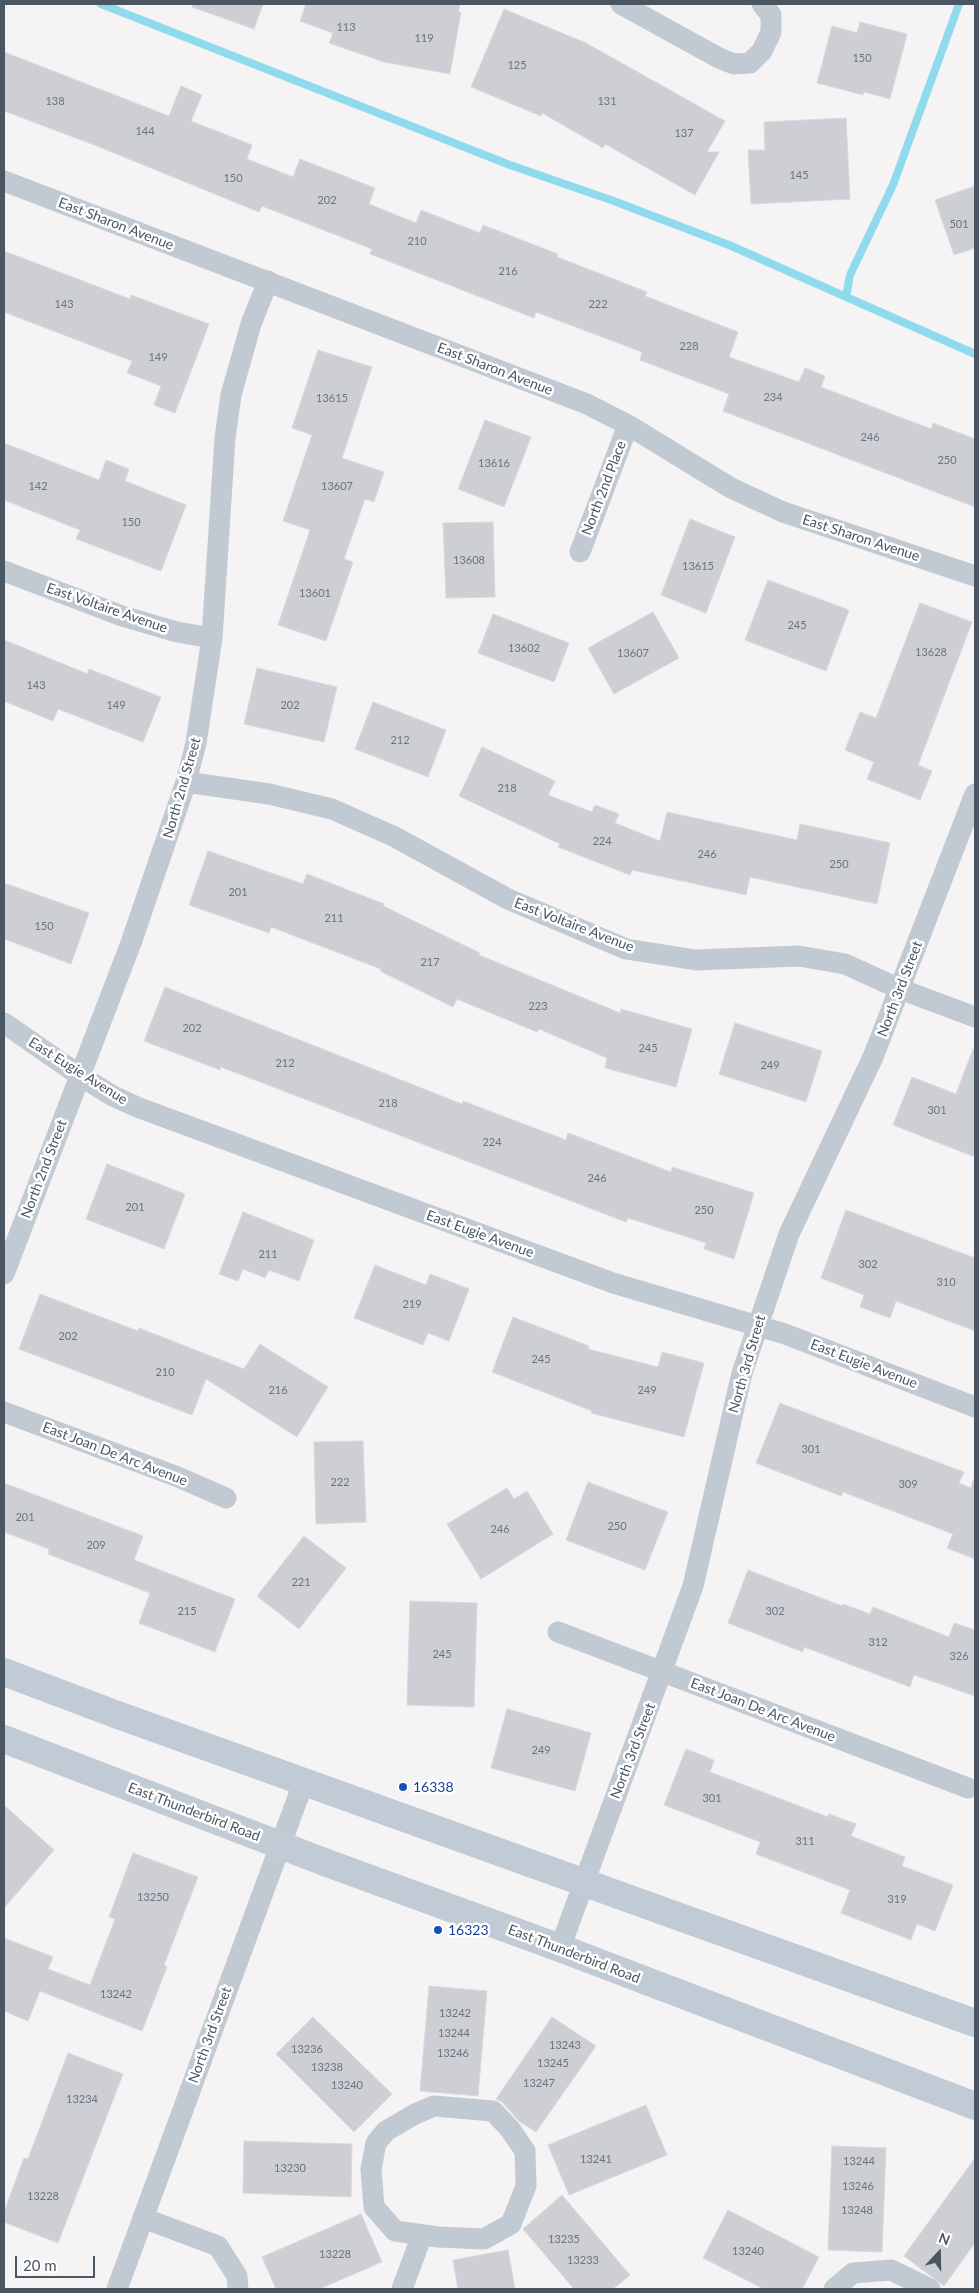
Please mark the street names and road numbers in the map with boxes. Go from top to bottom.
street label: East Sharon Avenue [56,194,176,254]
street label: East Sharon Avenue [435,339,555,399]
street label: North 2nd Place [578,438,630,538]
street label: East Sharon Avenue [800,511,922,565]
street label: East Voltaire Avenue [44,579,170,637]
street label: North 2nd Street [160,736,204,840]
street label: East Voltaire Avenue [512,894,636,956]
street label: North 3rd Street [874,939,926,1039]
street label: East Eugie Avenue [26,1034,130,1108]
street label: North 2nd Street [17,1117,71,1221]
street label: East Eugie Avenue [424,1207,536,1261]
street label: North 3rd Street [725,1313,769,1415]
street label: East Eugie Avenue [808,1336,920,1392]
street label: East Joan De Arc Avenue [40,1419,190,1489]
street label: East Joan De Arc Avenue [688,1675,838,1745]
street label: North 3rd Street [607,1701,659,1801]
street label: East Thunderbird Road [126,1779,262,1845]
street label: East Thunderbird Road [506,1921,642,1987]
street label: North 3rd Street [185,1985,235,2085]

